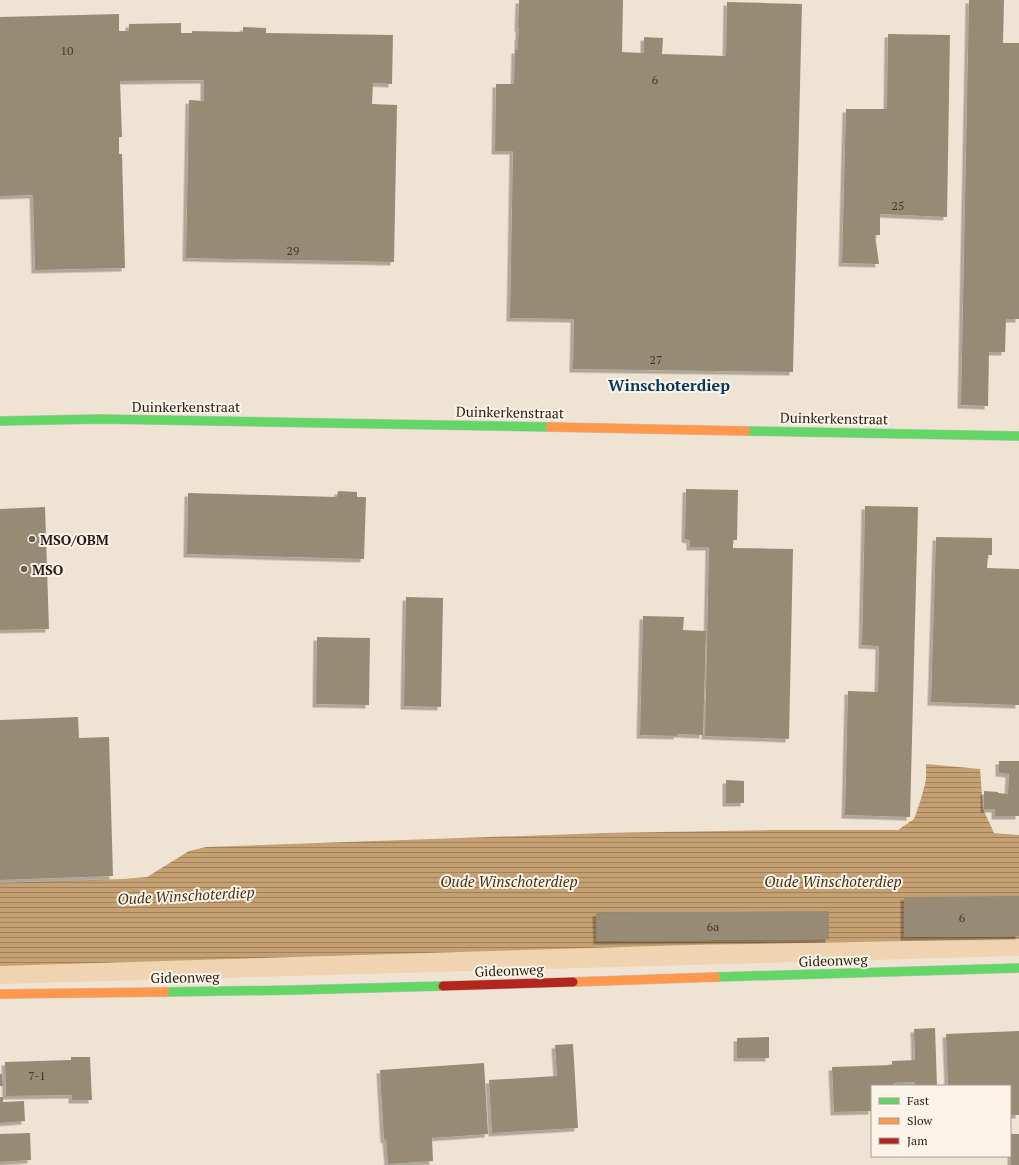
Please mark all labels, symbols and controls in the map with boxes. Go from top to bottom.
house number: 10 [61,43,73,58]
house number: 6 [652,72,659,87]
house number: 25 [892,198,904,213]
house number: 29 [287,243,299,258]
house number: 27 [650,352,662,367]
district label: Winschoterdiep [608,374,730,396]
street label: Duinkerkenstraat [132,397,241,416]
street label: Duinkerkenstraat [456,402,565,422]
street label: Duinkerkenstraat [780,408,889,428]
place label: MSO/OBM [40,530,109,549]
marker: MSO/OBM [27,534,37,544]
place label: MSO [32,560,63,579]
marker: MSO [19,564,29,574]
water label: Oude Winschoterdiep [440,871,578,891]
water label: Oude Winschoterdiep [764,871,902,891]
water label: Oude Winschoterdiep [117,881,255,909]
house number: 6 [959,910,966,925]
house number: 6a [707,919,719,934]
street label: Gideonweg [798,949,869,971]
street label: Gideonweg [474,959,545,981]
street label: Gideonweg [150,967,220,987]
house number: 7-1 [28,1068,46,1083]
legend [871,1085,1011,1157]
text: Fast [907,1093,930,1108]
text: Slow [907,1113,933,1128]
text: Jam [907,1133,928,1148]

